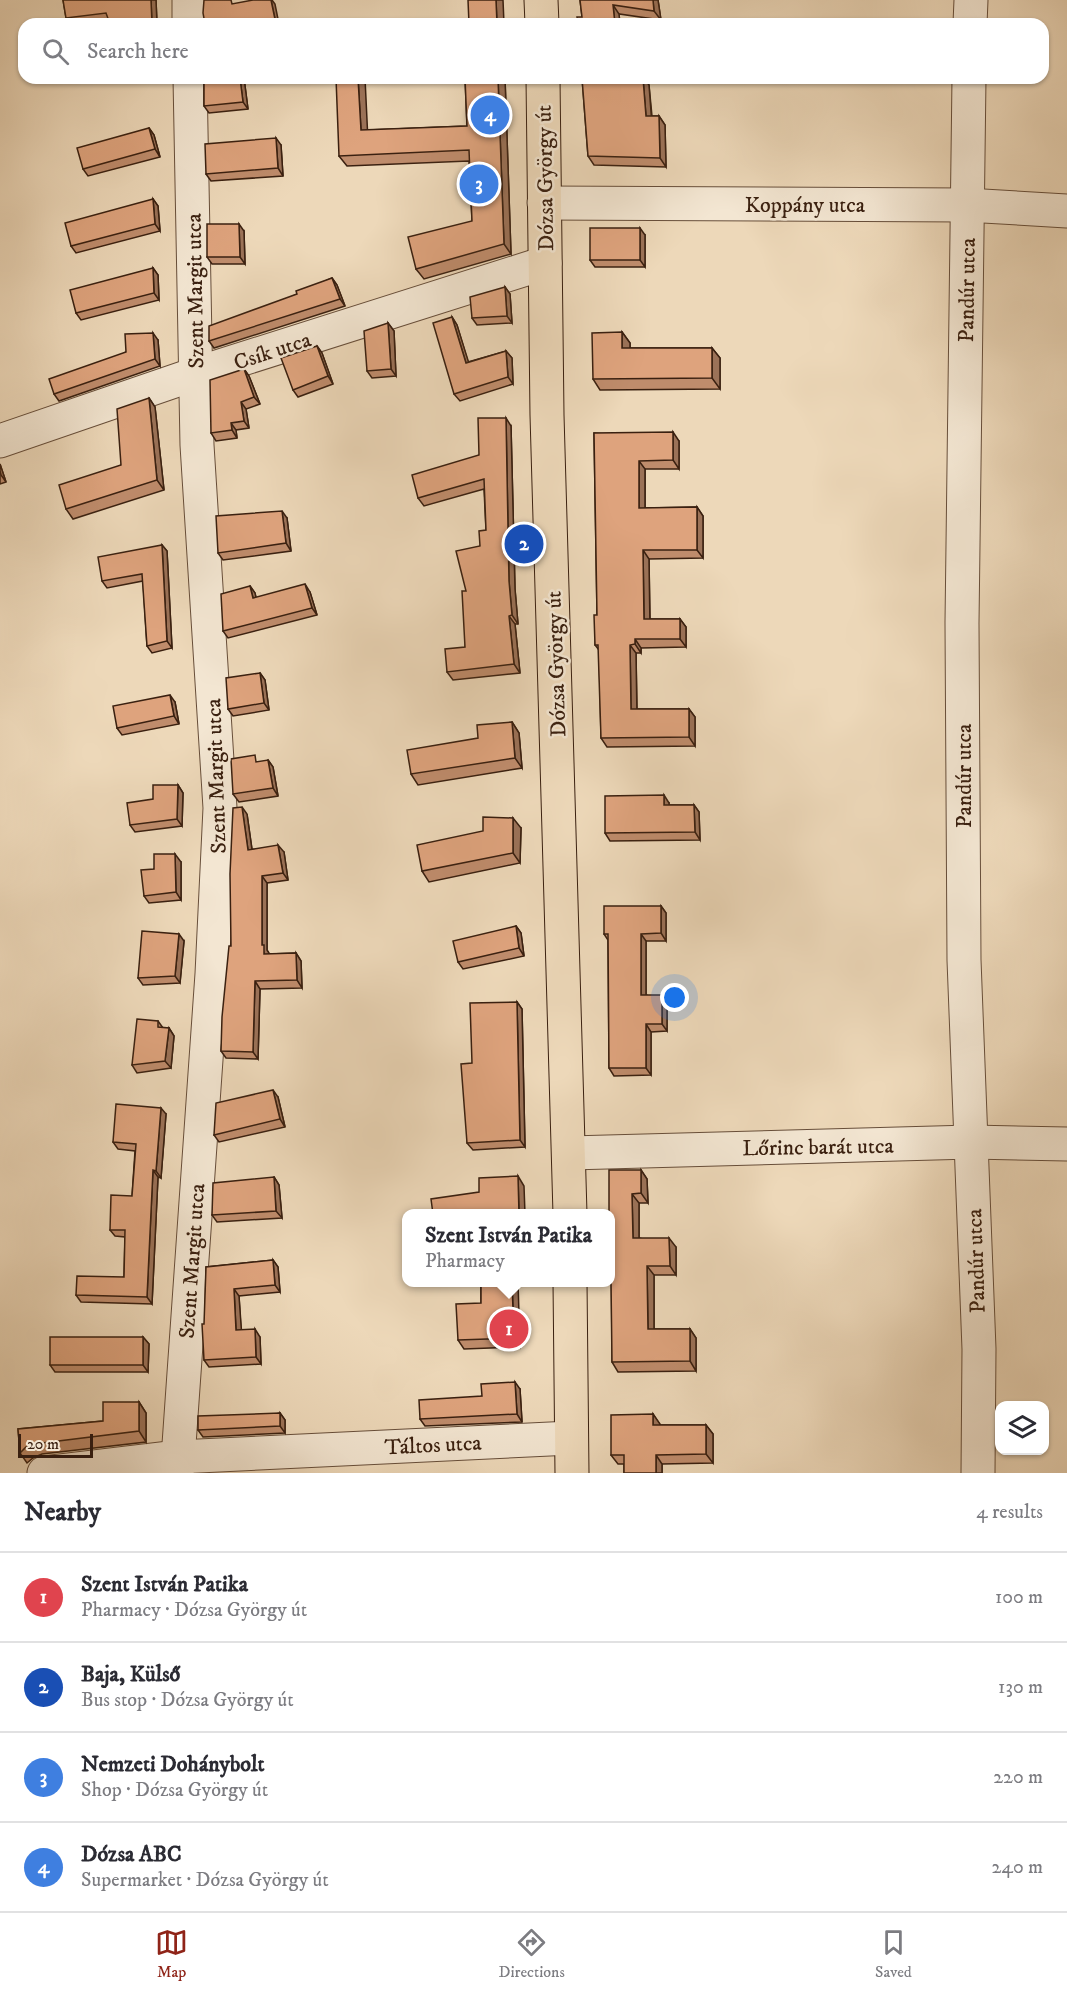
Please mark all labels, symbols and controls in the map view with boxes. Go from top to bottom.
search box [18,18,1049,84]
icon: search [39,35,72,68]
text: Search here [87,38,189,65]
pin: 4 [470,92,510,138]
street label: Dózsa György út [531,105,560,251]
pin: 3 [460,162,498,207]
street label: Koppány utca [745,192,866,219]
street label: Szent Margit utca [181,212,210,369]
street label: Pandúr utca [953,237,982,343]
street label: Csík utca [230,326,315,377]
pin: 2 [504,522,544,566]
street label: Dózsa György út [540,590,573,738]
street label: Szent Margit utca [200,697,233,854]
street label: Pandúr utca [951,723,978,828]
your location [660,983,689,1012]
street label: Lőrinc barát utca [742,1133,895,1162]
street label: Szent Margit utca [174,1182,211,1340]
street label: Pandúr utca [961,1208,992,1314]
popup [402,1209,615,1287]
text: Szent István Patika [425,1222,592,1249]
text: Pharmacy [425,1249,505,1274]
pin: 1 [490,1306,528,1352]
map controls [995,1401,1049,1455]
button: layers [995,1401,1049,1455]
street label: Táltos utca [384,1429,483,1462]
scale bar [18,1431,93,1458]
text: 20 m [27,1434,59,1454]
text: Nearby [24,1496,101,1529]
text: 4 results [976,1500,1043,1525]
text: Szent István Patika [81,1571,248,1598]
text: 1 [40,1585,47,1610]
text: 100 m [995,1585,1043,1610]
text: Pharmacy · Dózsa György út [81,1598,307,1623]
text: Baja, Külső [81,1661,180,1688]
text: 2 [39,1675,48,1700]
text: 130 m [998,1675,1043,1700]
text: Bus stop · Dózsa György út [81,1688,294,1713]
text: Nemzeti Dohánybolt [81,1751,265,1778]
text: 3 [40,1765,47,1790]
text: 220 m [993,1765,1043,1790]
text: Shop · Dózsa György út [81,1778,268,1803]
text: Dózsa ABC [81,1841,182,1868]
text: 4 [38,1855,49,1880]
text: 240 m [992,1855,1043,1880]
text: Supermarket · Dózsa György út [81,1868,329,1893]
tab: Map [155,1926,188,1982]
tab: Directions [498,1926,565,1982]
tab: Saved [875,1926,912,1982]

